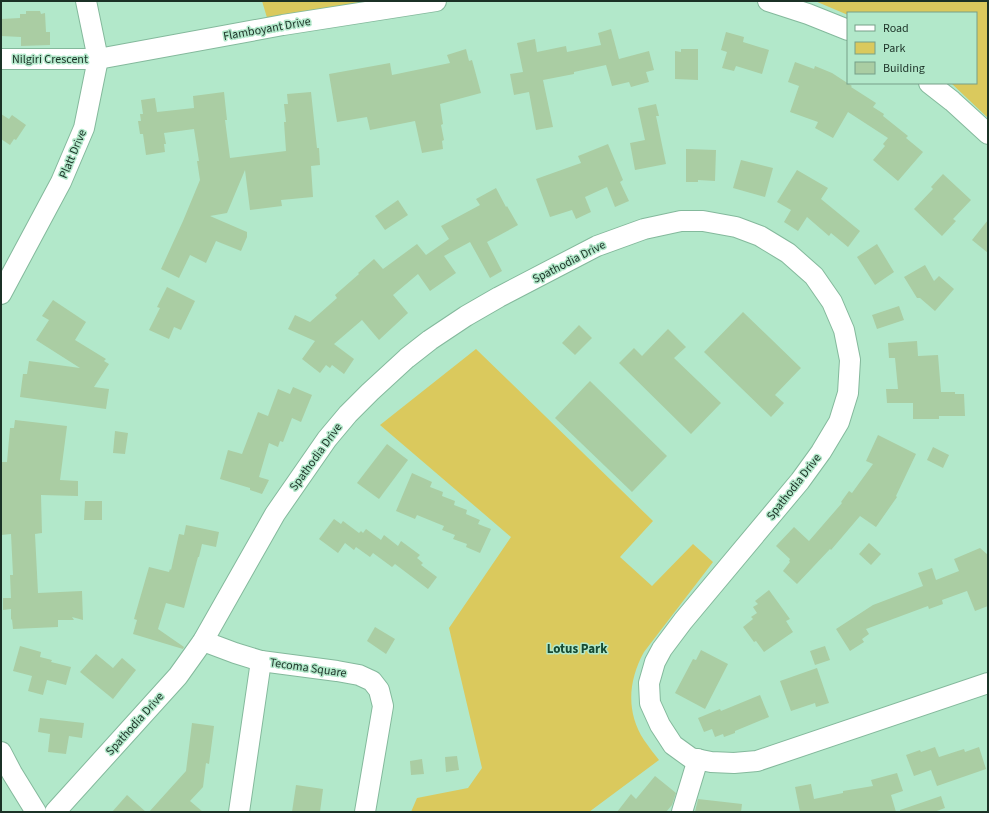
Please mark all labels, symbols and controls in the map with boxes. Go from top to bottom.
legend [847,12,977,84]
street label: Flamboyant Drive [222,13,312,45]
text: Road [883,20,909,37]
text: Park [883,40,905,57]
street label: Nilgiri Crescent [12,51,88,68]
text: Building [883,60,925,77]
street label: Platt Drive [55,127,91,181]
street label: Spathodia Drive [530,236,609,288]
street label: Spathodia Drive [286,420,346,494]
street label: Spathodia Drive [763,450,825,524]
district label: Lotus Park [547,640,608,658]
street label: Tecoma Square [269,654,348,682]
street label: Spathodia Drive [102,689,168,759]

